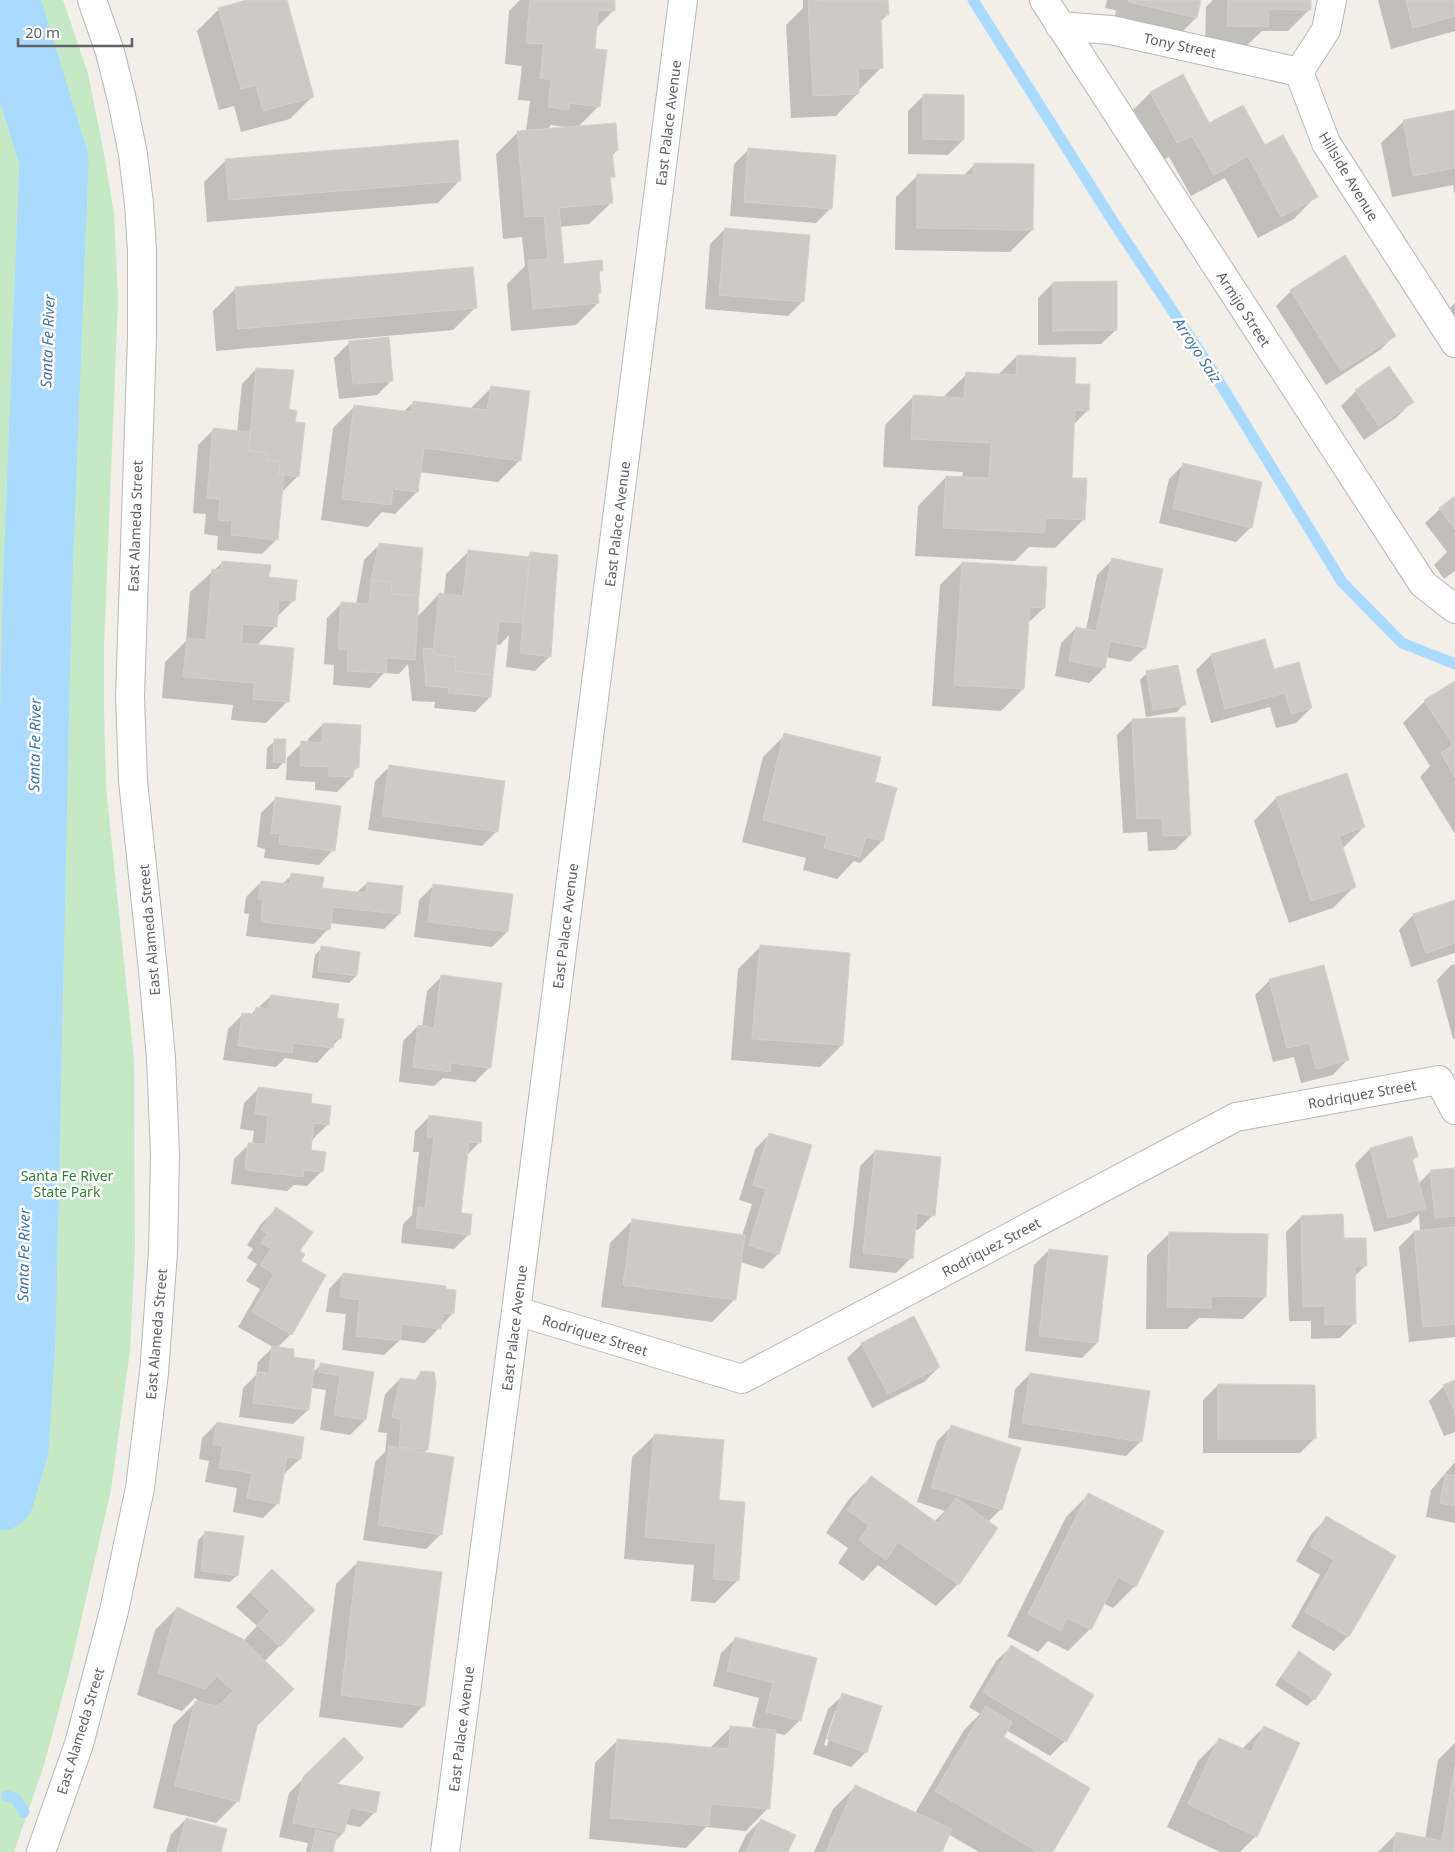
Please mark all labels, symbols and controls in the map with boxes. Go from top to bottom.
scale bar [18,15,131,47]
text: 20 m [25,22,60,42]
street label: Tony Street [1142,28,1218,62]
street label: East Palace Avenue [651,59,685,187]
street label: Hillside Avenue [1315,128,1383,224]
street label: Armijo Street [1213,268,1275,350]
water label: Santa Fe River [35,293,59,388]
water label: Arroyo Saiz [1169,313,1227,387]
street label: East Alameda Street [123,460,147,592]
street label: East Palace Avenue [600,460,634,588]
water label: Santa Fe River [23,697,45,792]
street label: East Palace Avenue [548,862,582,990]
street label: East Alameda Street [134,864,164,996]
street label: Rodriquez Street [1306,1075,1418,1113]
park label: Santa Fe River State Park [21,1166,114,1201]
water label: Santa Fe River [12,1207,34,1302]
street label: Rodriquez Street [938,1213,1044,1281]
street label: East Palace Avenue [497,1264,531,1392]
street label: East Alameda Street [141,1268,171,1400]
street label: Rodriquez Street [540,1310,650,1360]
street label: East Alameda Street [52,1665,108,1797]
street label: East Palace Avenue [444,1665,478,1793]

